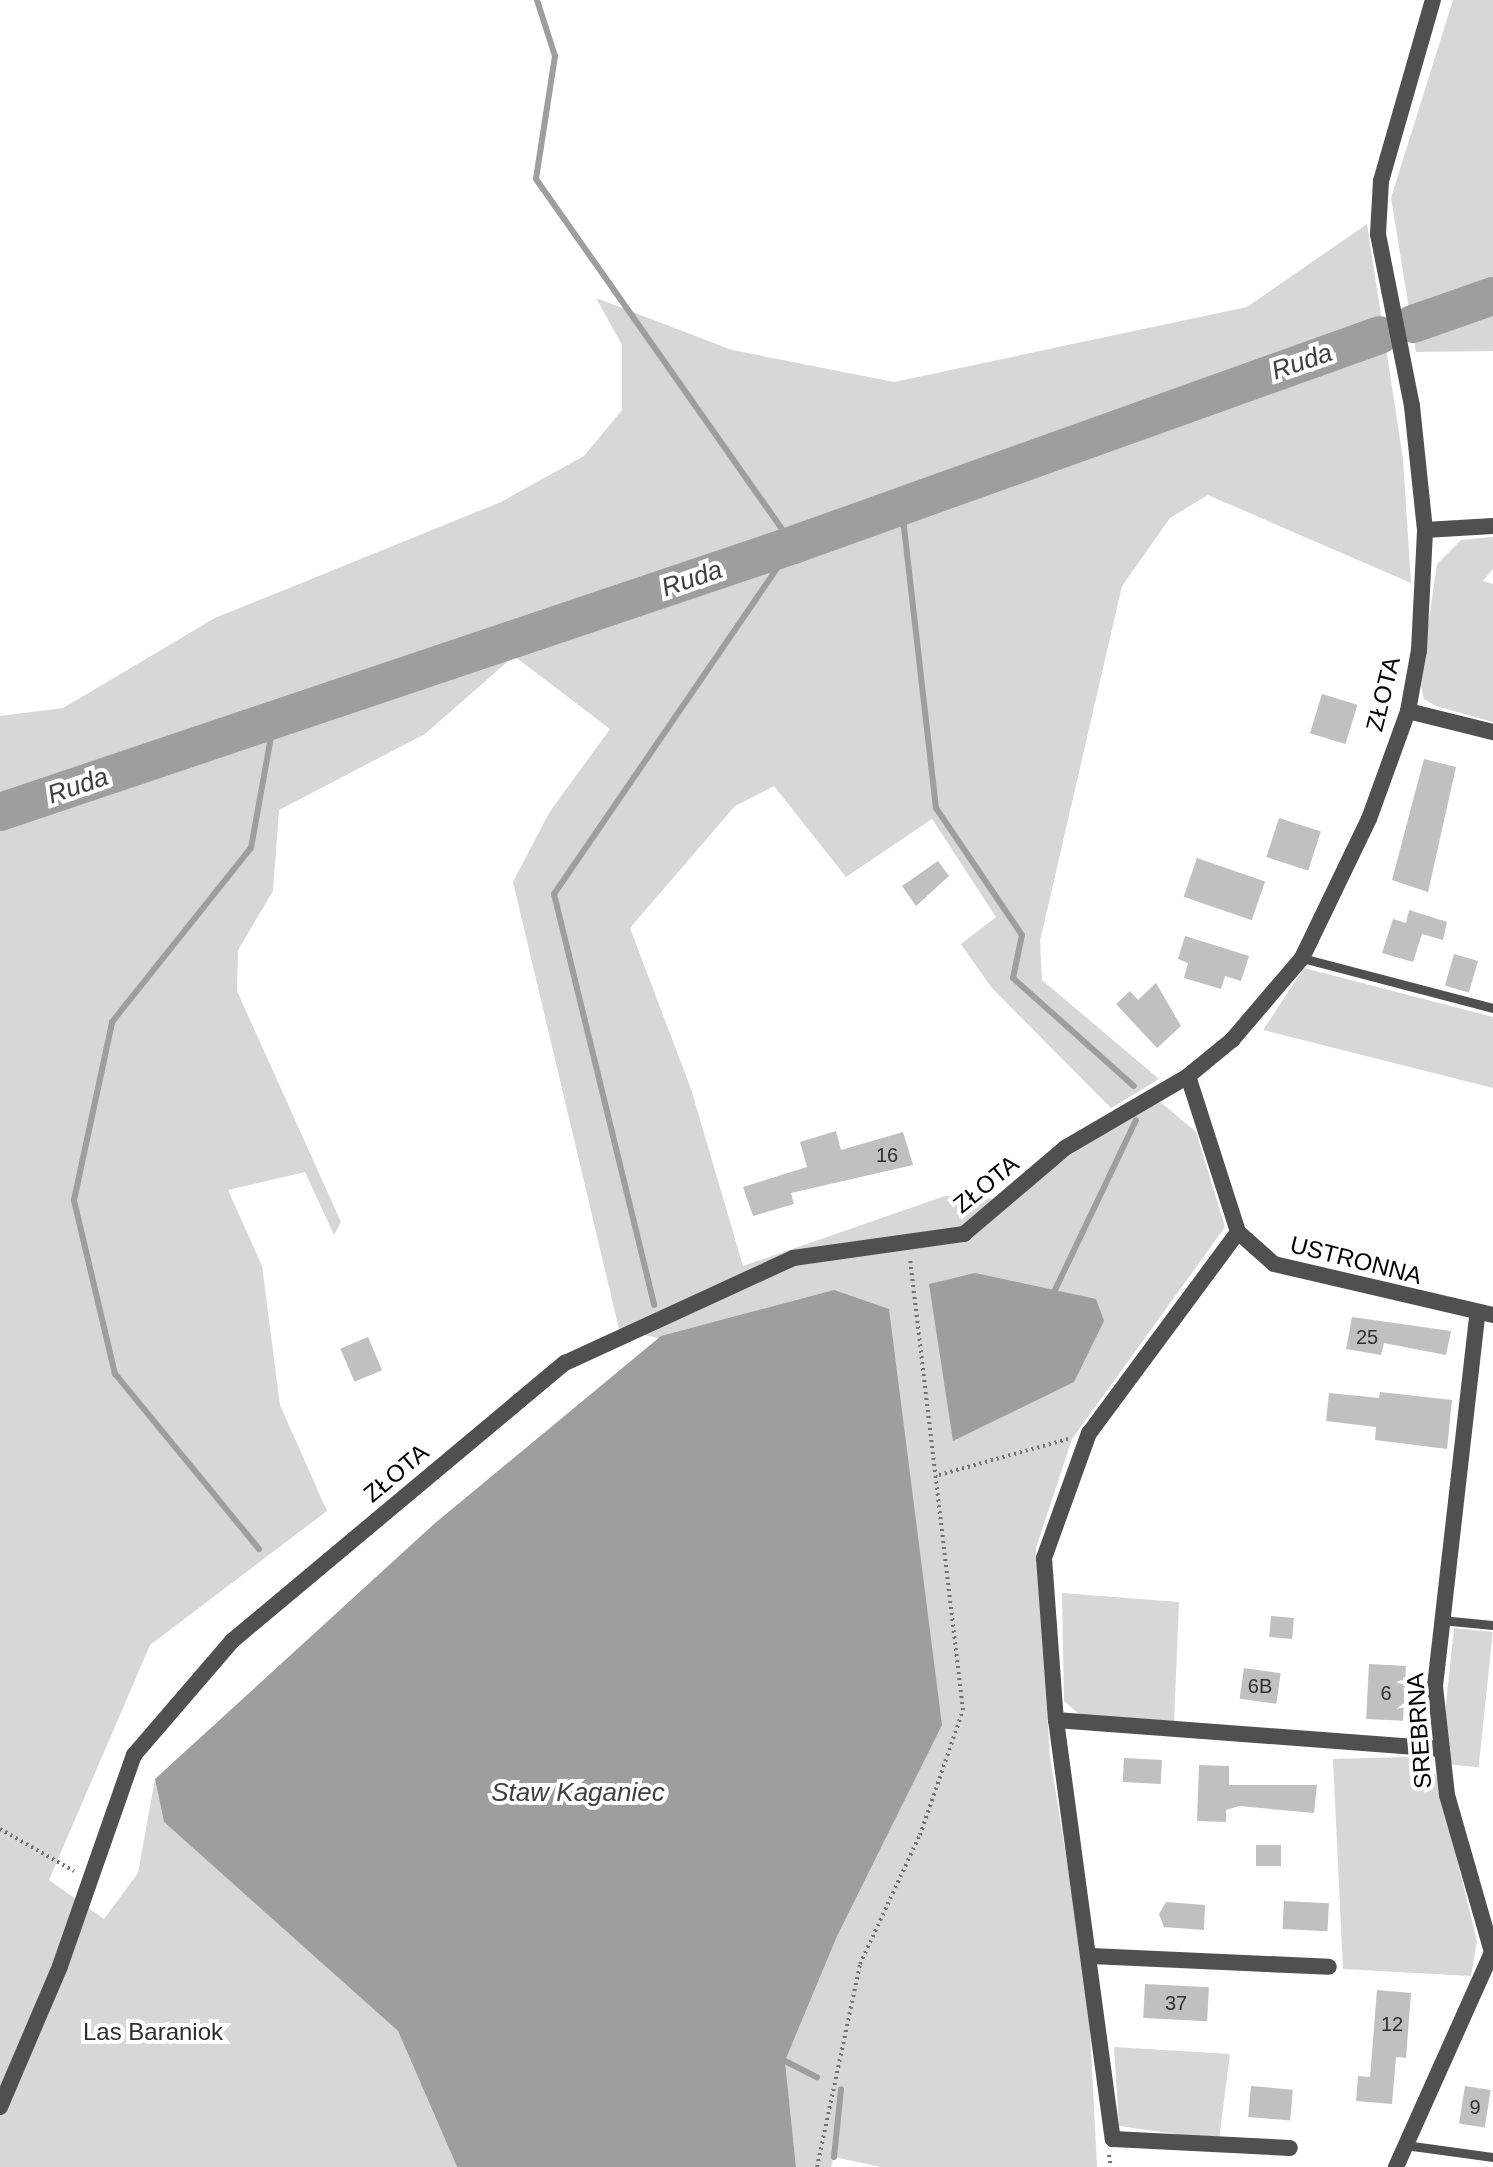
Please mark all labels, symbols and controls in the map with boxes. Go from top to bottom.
water label: Ruda [1268,337,1336,387]
water label: Ruda [658,554,726,604]
street label: ZŁOTA [1360,654,1406,734]
water label: Ruda [44,761,112,811]
house number: 16 [876,1143,898,1167]
street label: ZŁOTA [948,1149,1024,1219]
street label: USTRONNA [1287,1230,1425,1290]
house number: 25 [1356,1325,1378,1349]
street label: ZŁOTA [358,1438,434,1508]
street label: SREBRNA [1401,1672,1437,1790]
house number: 6B [1248,1674,1272,1698]
house number: 6 [1380,1681,1392,1705]
water label: Staw Kaganiec [491,1777,665,1809]
house number: 37 [1165,1991,1187,2015]
house number: 12 [1381,2012,1403,2036]
park label: Las Baraniok [83,2018,223,2046]
house number: 9 [1469,2095,1481,2119]

